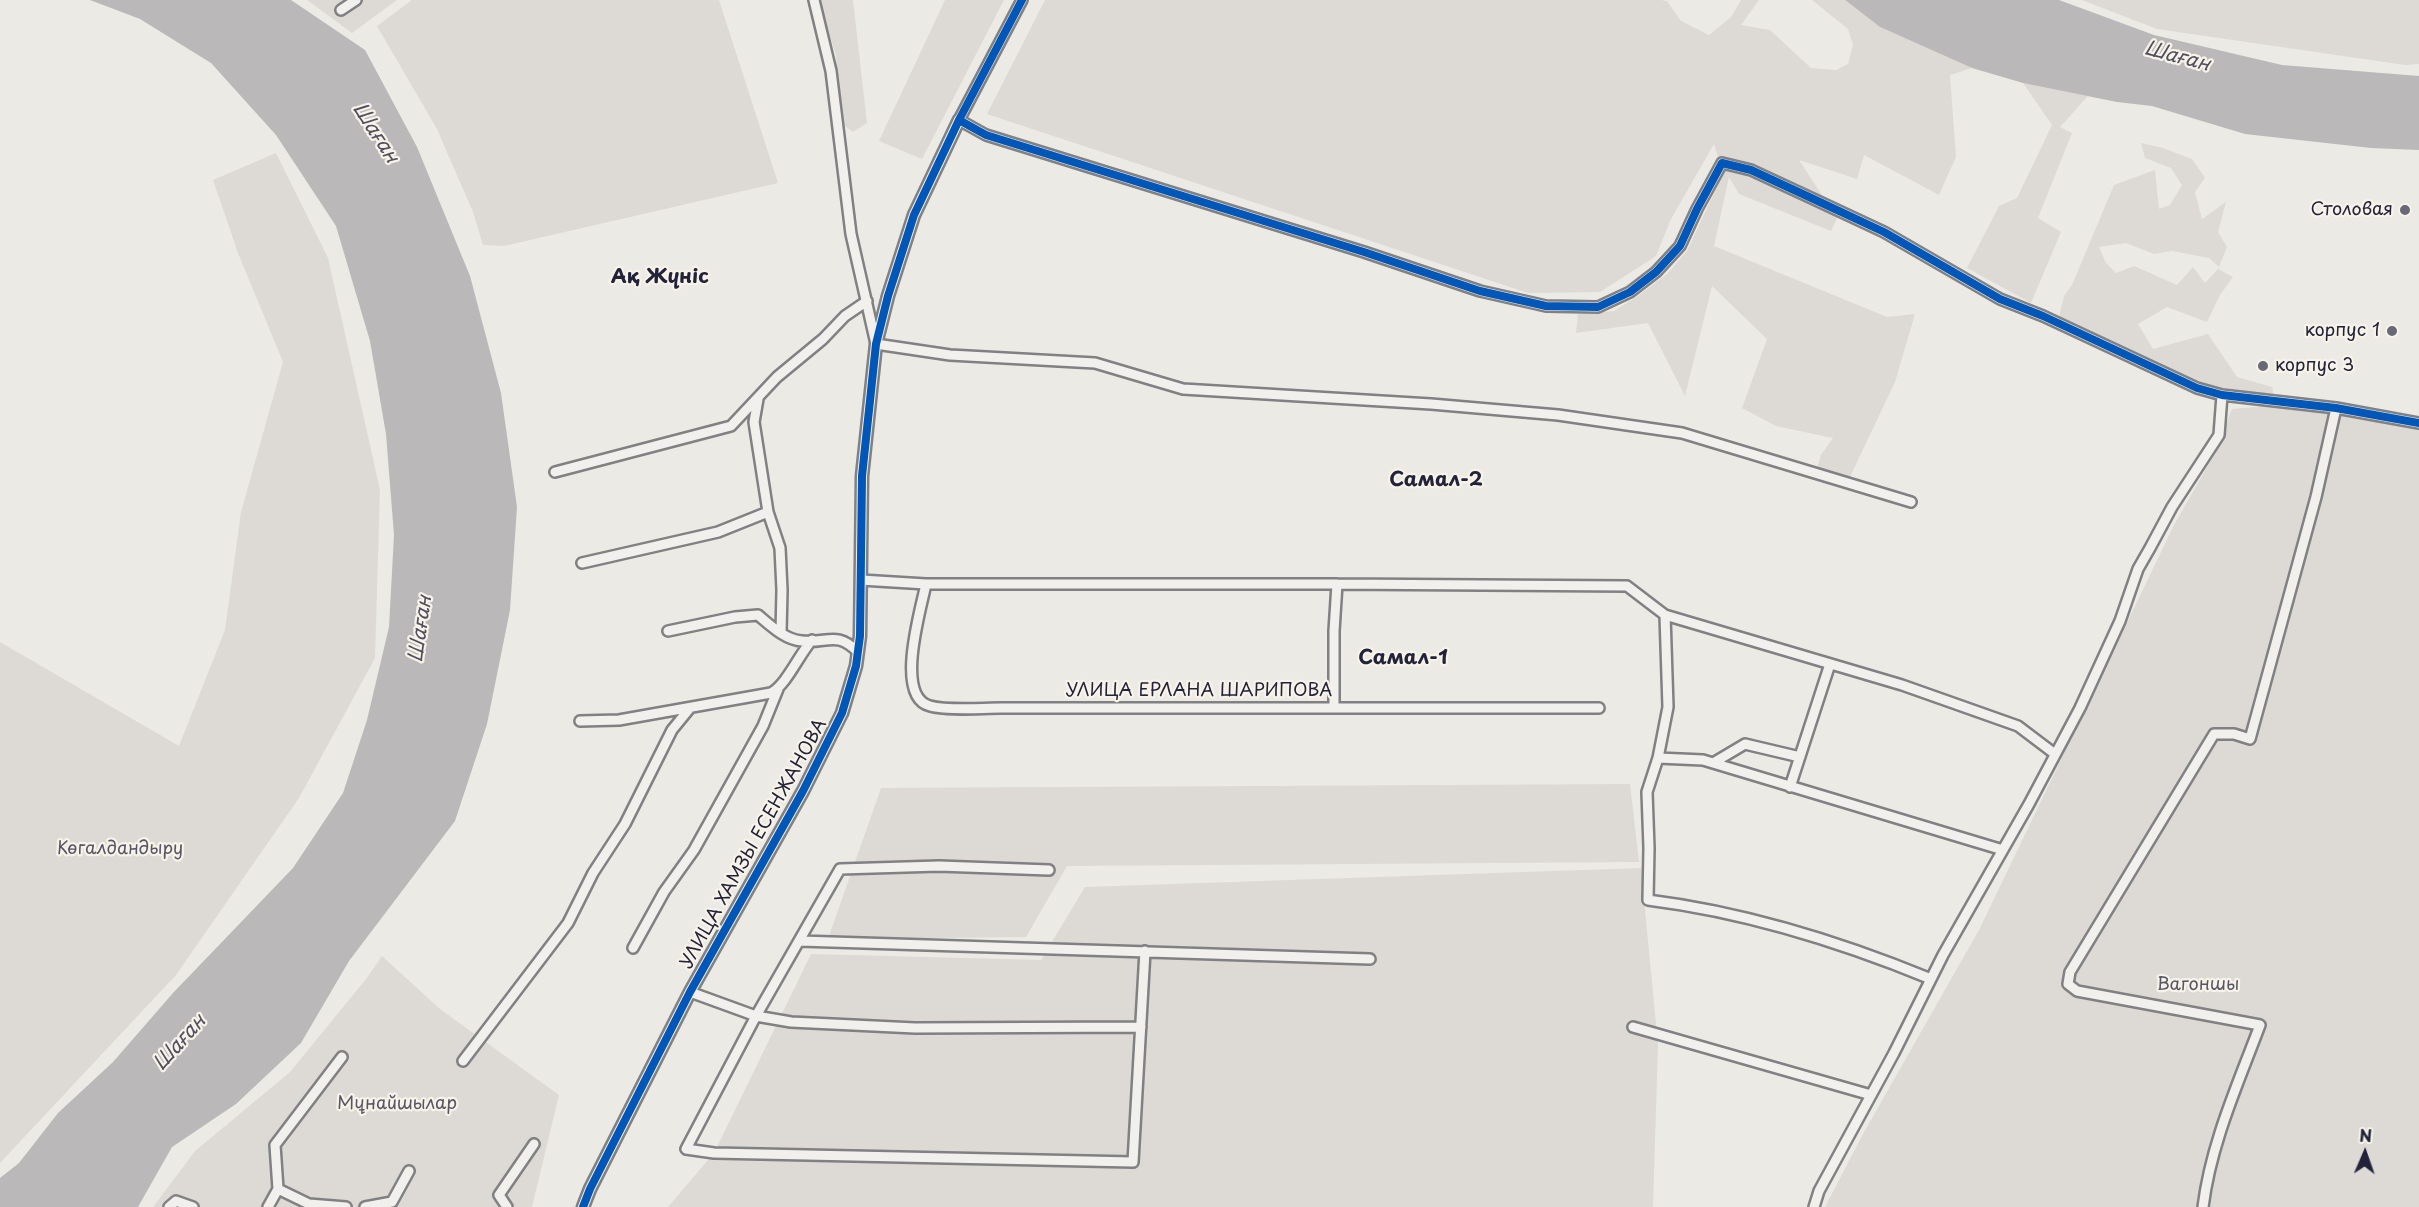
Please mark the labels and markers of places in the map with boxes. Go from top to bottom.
place label: Столовая [2310,199,2393,221]
marker: Столовая [2398,203,2412,217]
place label: корпус 1 [2305,320,2380,342]
marker: корпус 1 [2385,324,2399,338]
place label: корпус 3 [2275,355,2354,377]
marker: корпус 3 [2256,359,2270,373]

